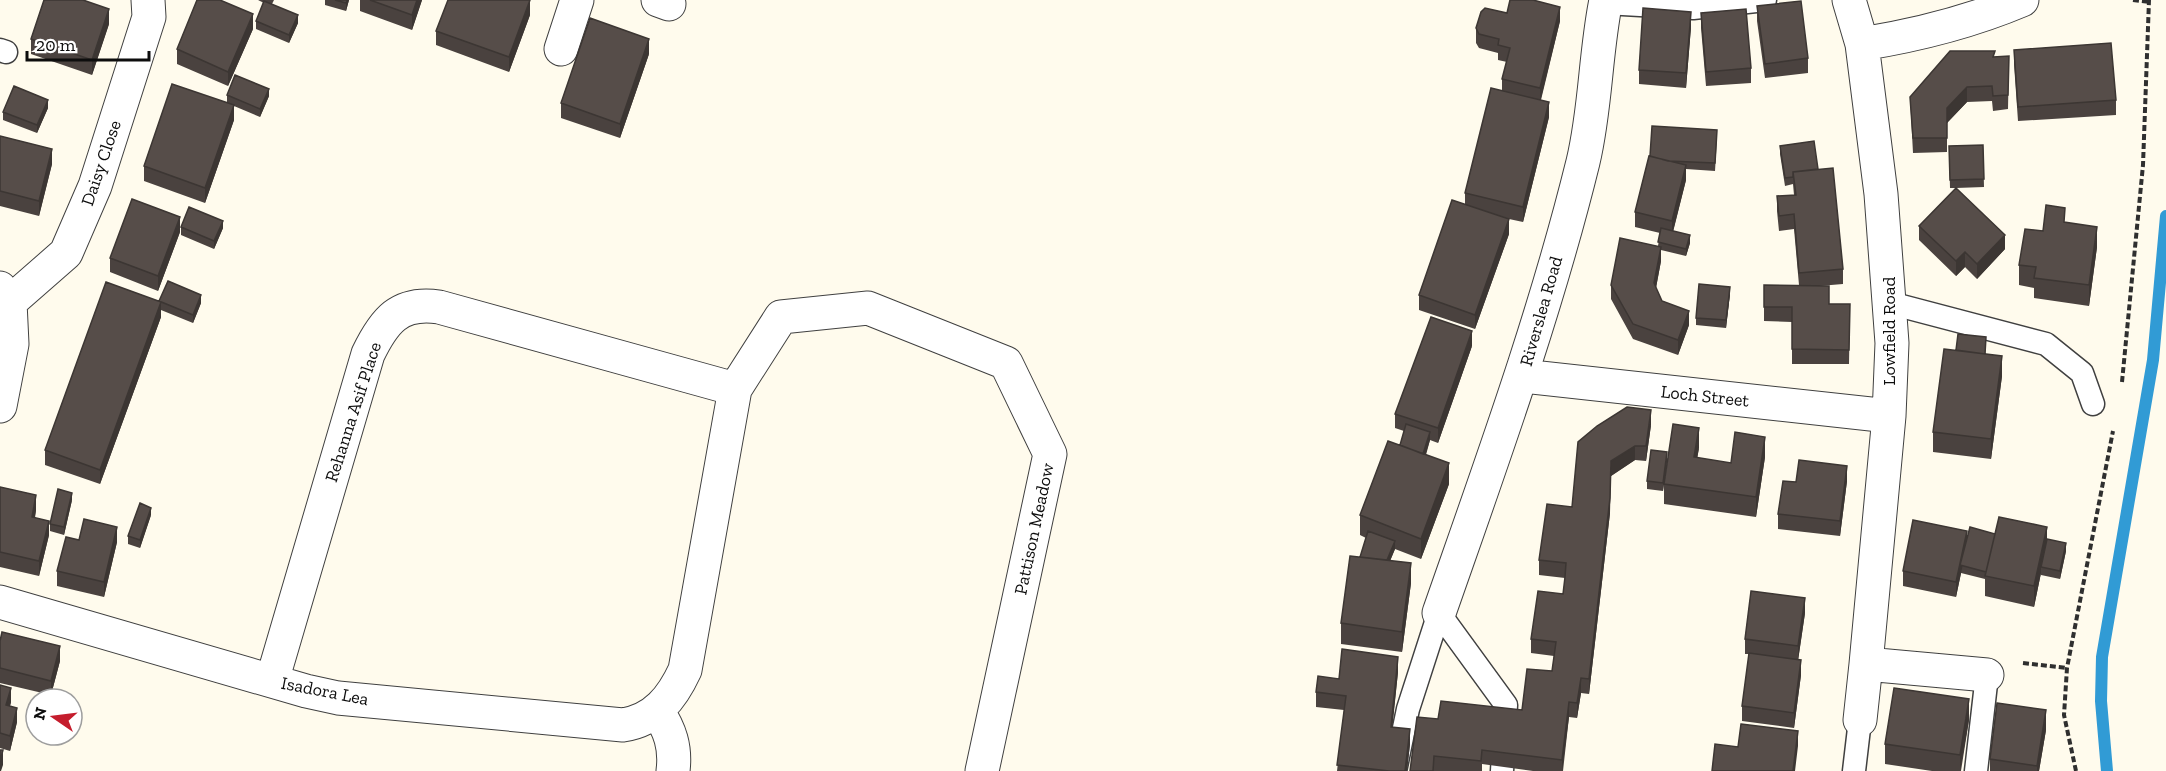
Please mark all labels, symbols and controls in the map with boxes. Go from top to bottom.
scale bar [27,24,148,62]
text: 20 m [36,34,76,56]
street label: Daisy Close [76,117,126,209]
street label: Riverslea Road [1515,253,1567,369]
street label: Lowfield Road [1878,276,1900,385]
street label: Rehanna Asif Place [320,339,386,485]
street label: Loch Street [1660,380,1751,412]
street label: Pattison Meadow [1009,461,1059,597]
street label: Isadora Lea [279,672,371,710]
north arrow [24,687,84,747]
text: N [29,705,51,722]

